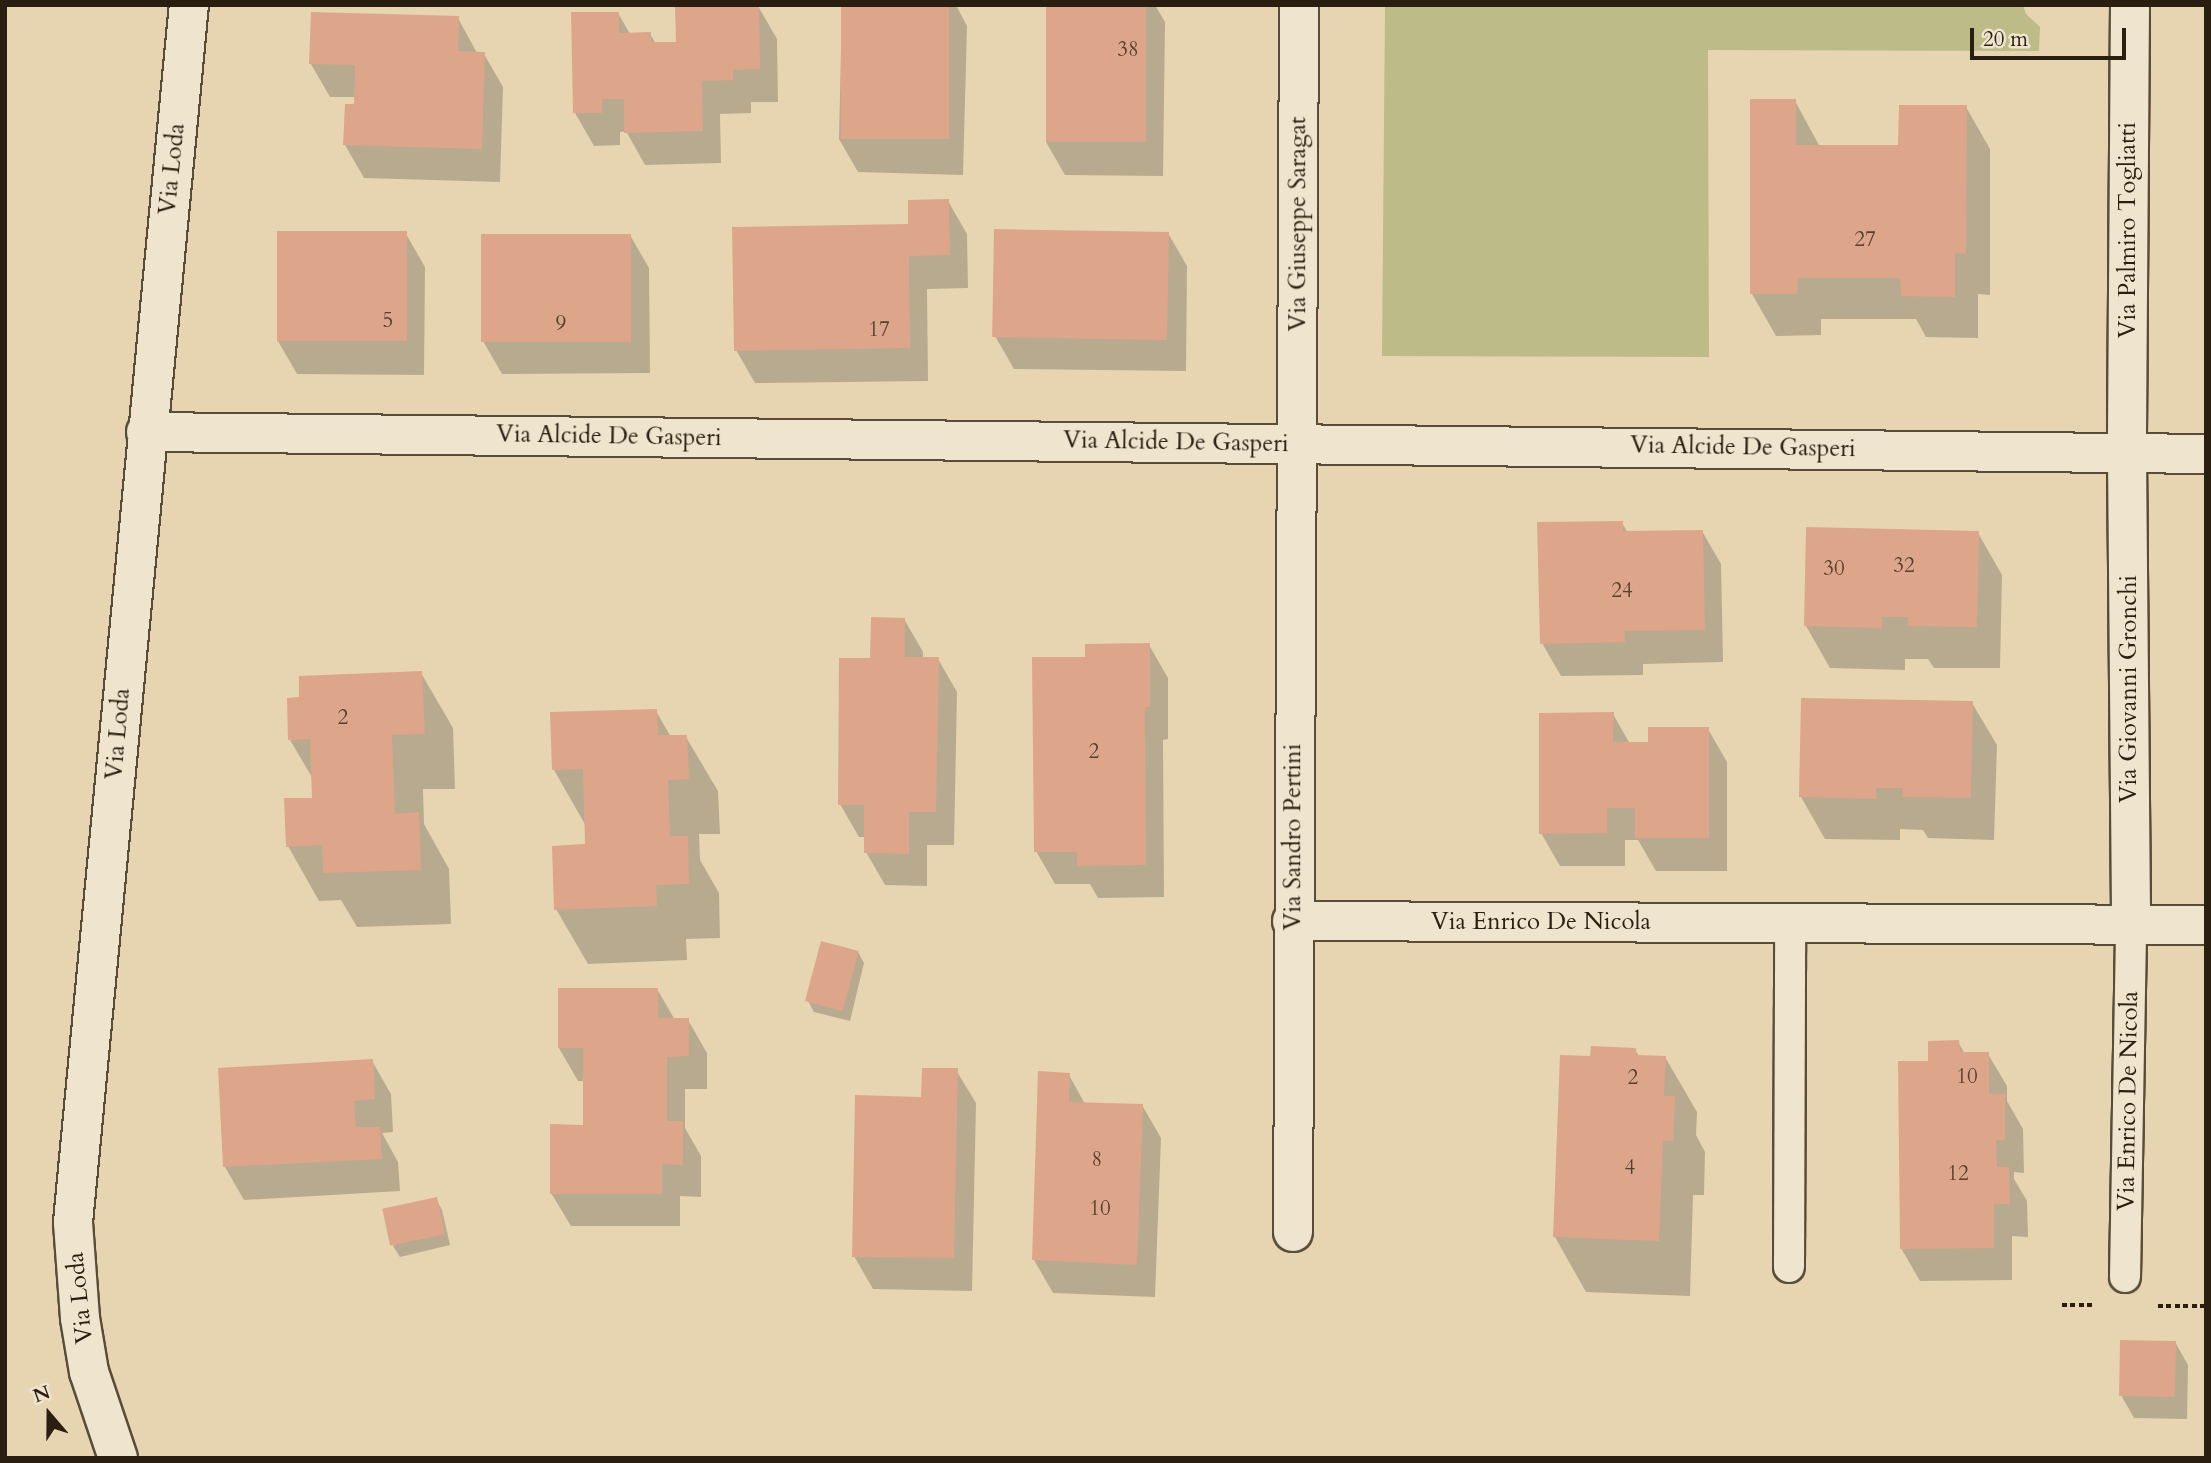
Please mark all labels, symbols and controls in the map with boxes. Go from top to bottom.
scale bar [1973,14,2129,58]
text: 20 m [1983,25,2028,54]
house number: 38 [1117,37,1139,63]
street label: Via Giuseppe Saragat [1284,117,1312,331]
street label: Via Loda [153,122,191,216]
street label: Via Palmiro Togliatti [2114,122,2142,338]
house number: 27 [1854,227,1876,253]
house number: 5 [383,308,393,334]
house number: 9 [556,311,566,337]
house number: 17 [868,317,890,343]
street label: Via Alcide De Gasperi [496,420,722,452]
street label: Via Alcide De Gasperi [1063,426,1289,458]
street label: Via Alcide De Gasperi [1630,431,1856,463]
house number: 32 [1893,553,1915,579]
house number: 30 [1823,556,1845,582]
street label: Via Giovanni Gronchi [2115,575,2143,803]
house number: 24 [1611,578,1633,604]
street label: Via Loda [100,687,136,781]
house number: 2 [338,705,348,731]
house number: 2 [1089,739,1099,765]
street label: Via Sandro Pertini [1279,744,1307,930]
street label: Via Enrico De Nicola [1431,908,1651,936]
street label: Via Enrico De Nicola [2112,991,2144,1211]
house number: 10 [1956,1064,1978,1090]
house number: 2 [1628,1065,1638,1091]
house number: 8 [1092,1147,1102,1173]
house number: 4 [1625,1155,1635,1181]
house number: 12 [1947,1161,1969,1187]
house number: 10 [1089,1196,1111,1222]
street label: Via Loda [61,1251,99,1345]
north arrow [14,1379,84,1449]
text: N [30,1379,54,1409]

